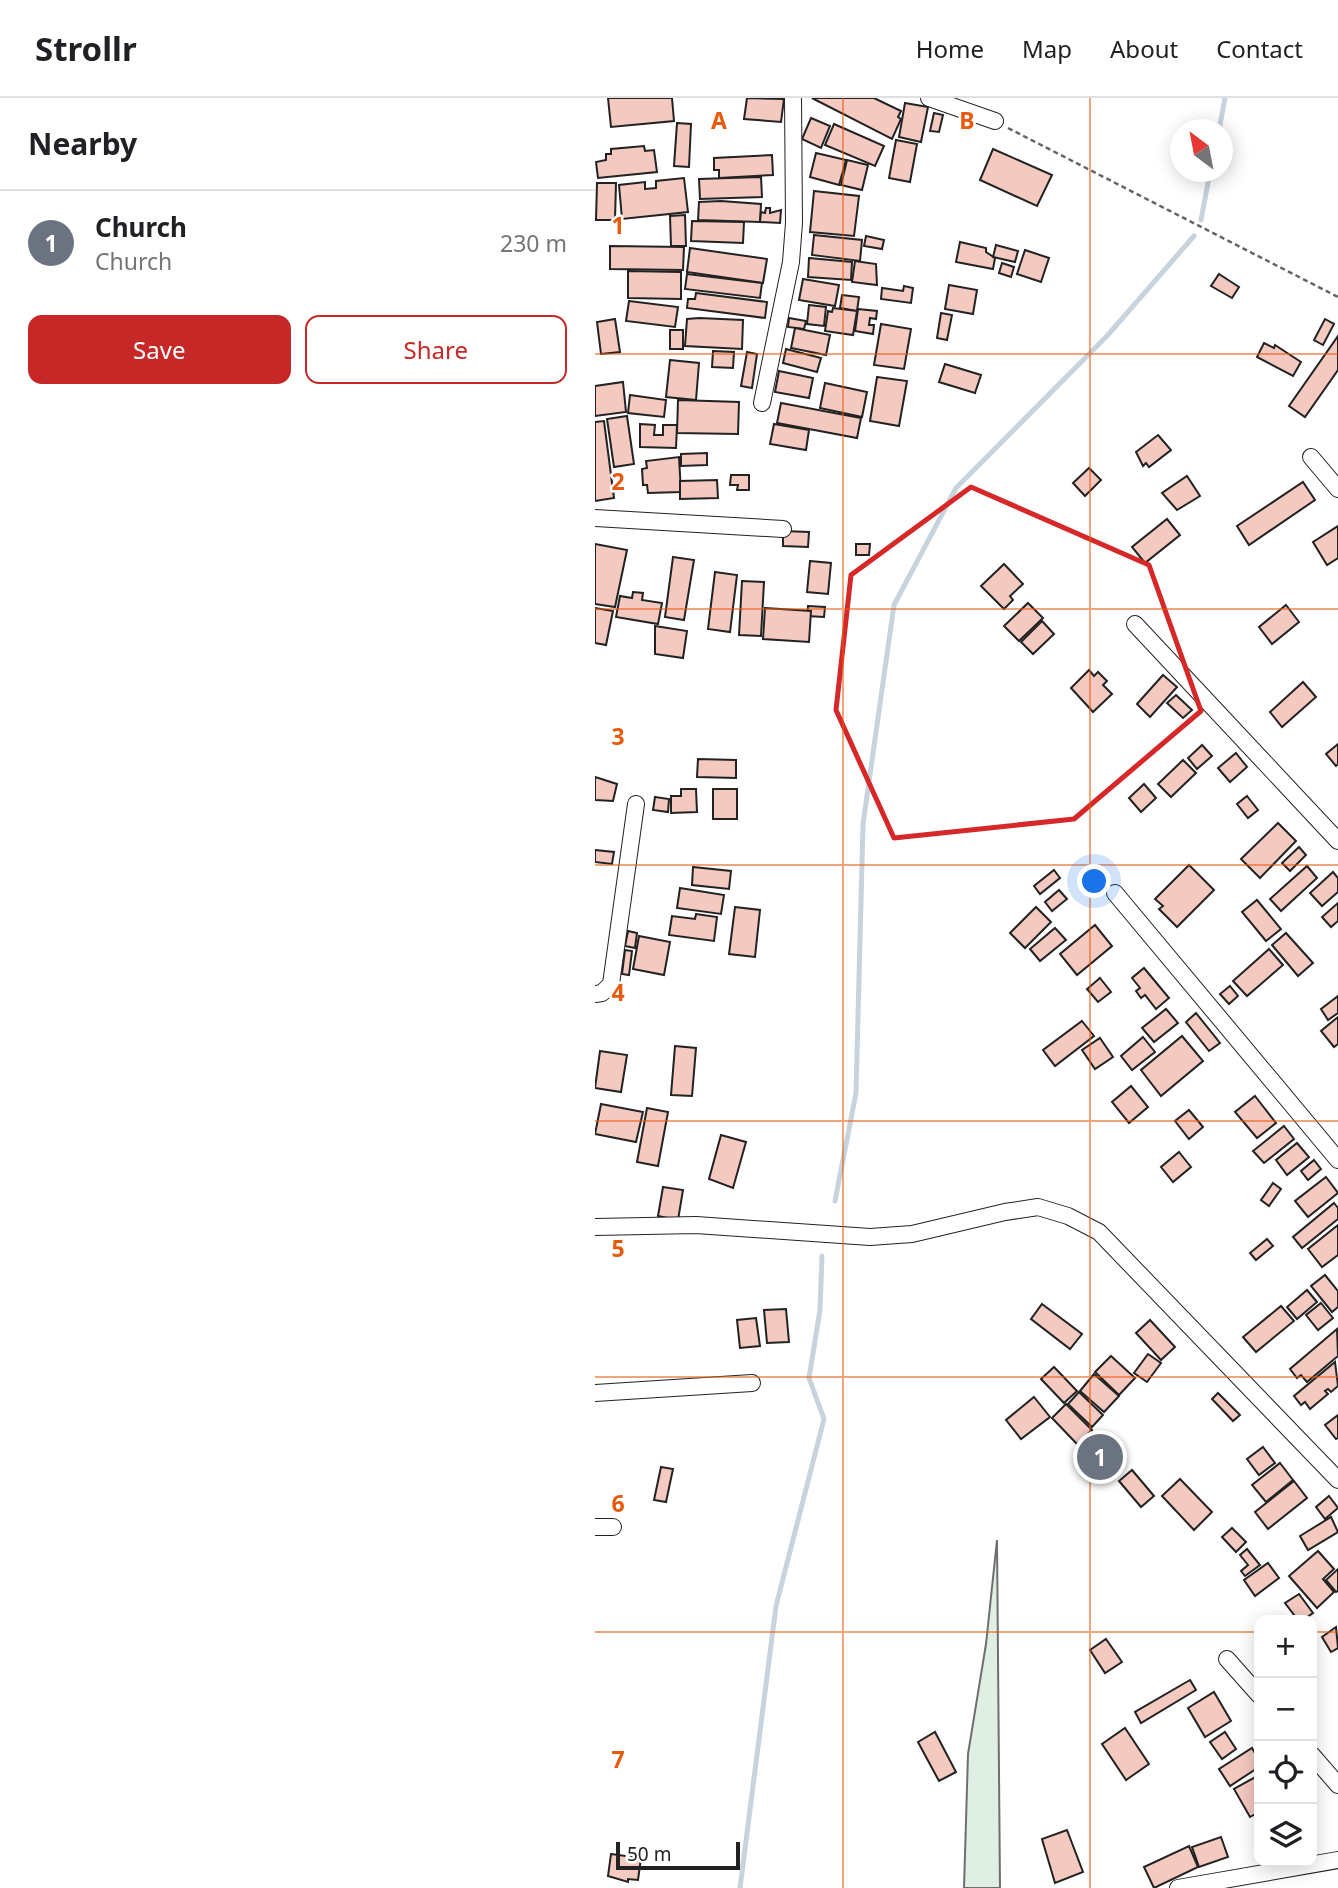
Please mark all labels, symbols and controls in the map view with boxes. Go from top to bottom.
text: Strollr [35,26,137,71]
text: Home [916,32,984,65]
text: Map [1022,32,1072,65]
text: About [1110,32,1178,65]
text: Contact [1216,32,1303,65]
text: A [711,104,727,136]
text: B [959,104,975,136]
north arrow [1170,119,1233,182]
text: Nearby [28,123,137,164]
text: Church [95,209,187,245]
text: 1 [611,209,625,241]
text: 1 [44,227,58,259]
text: 230 m [500,227,567,259]
text: Church [95,245,172,277]
button: Save [28,315,291,384]
button: Share [305,315,567,384]
text: 2 [611,465,625,497]
text: 3 [611,720,625,752]
your location [1077,864,1111,898]
text: 4 [611,976,625,1008]
text: 5 [611,1232,625,1264]
pin: 1 [1077,1431,1123,1483]
text: 6 [611,1487,625,1519]
map controls [1254,1615,1317,1867]
button: + [1254,1615,1317,1678]
button: − [1254,1678,1317,1741]
button: locate [1254,1741,1317,1804]
text: 7 [611,1743,625,1775]
button: layers [1254,1804,1317,1867]
scale bar [616,1839,740,1871]
text: 50 m [627,1841,671,1867]

